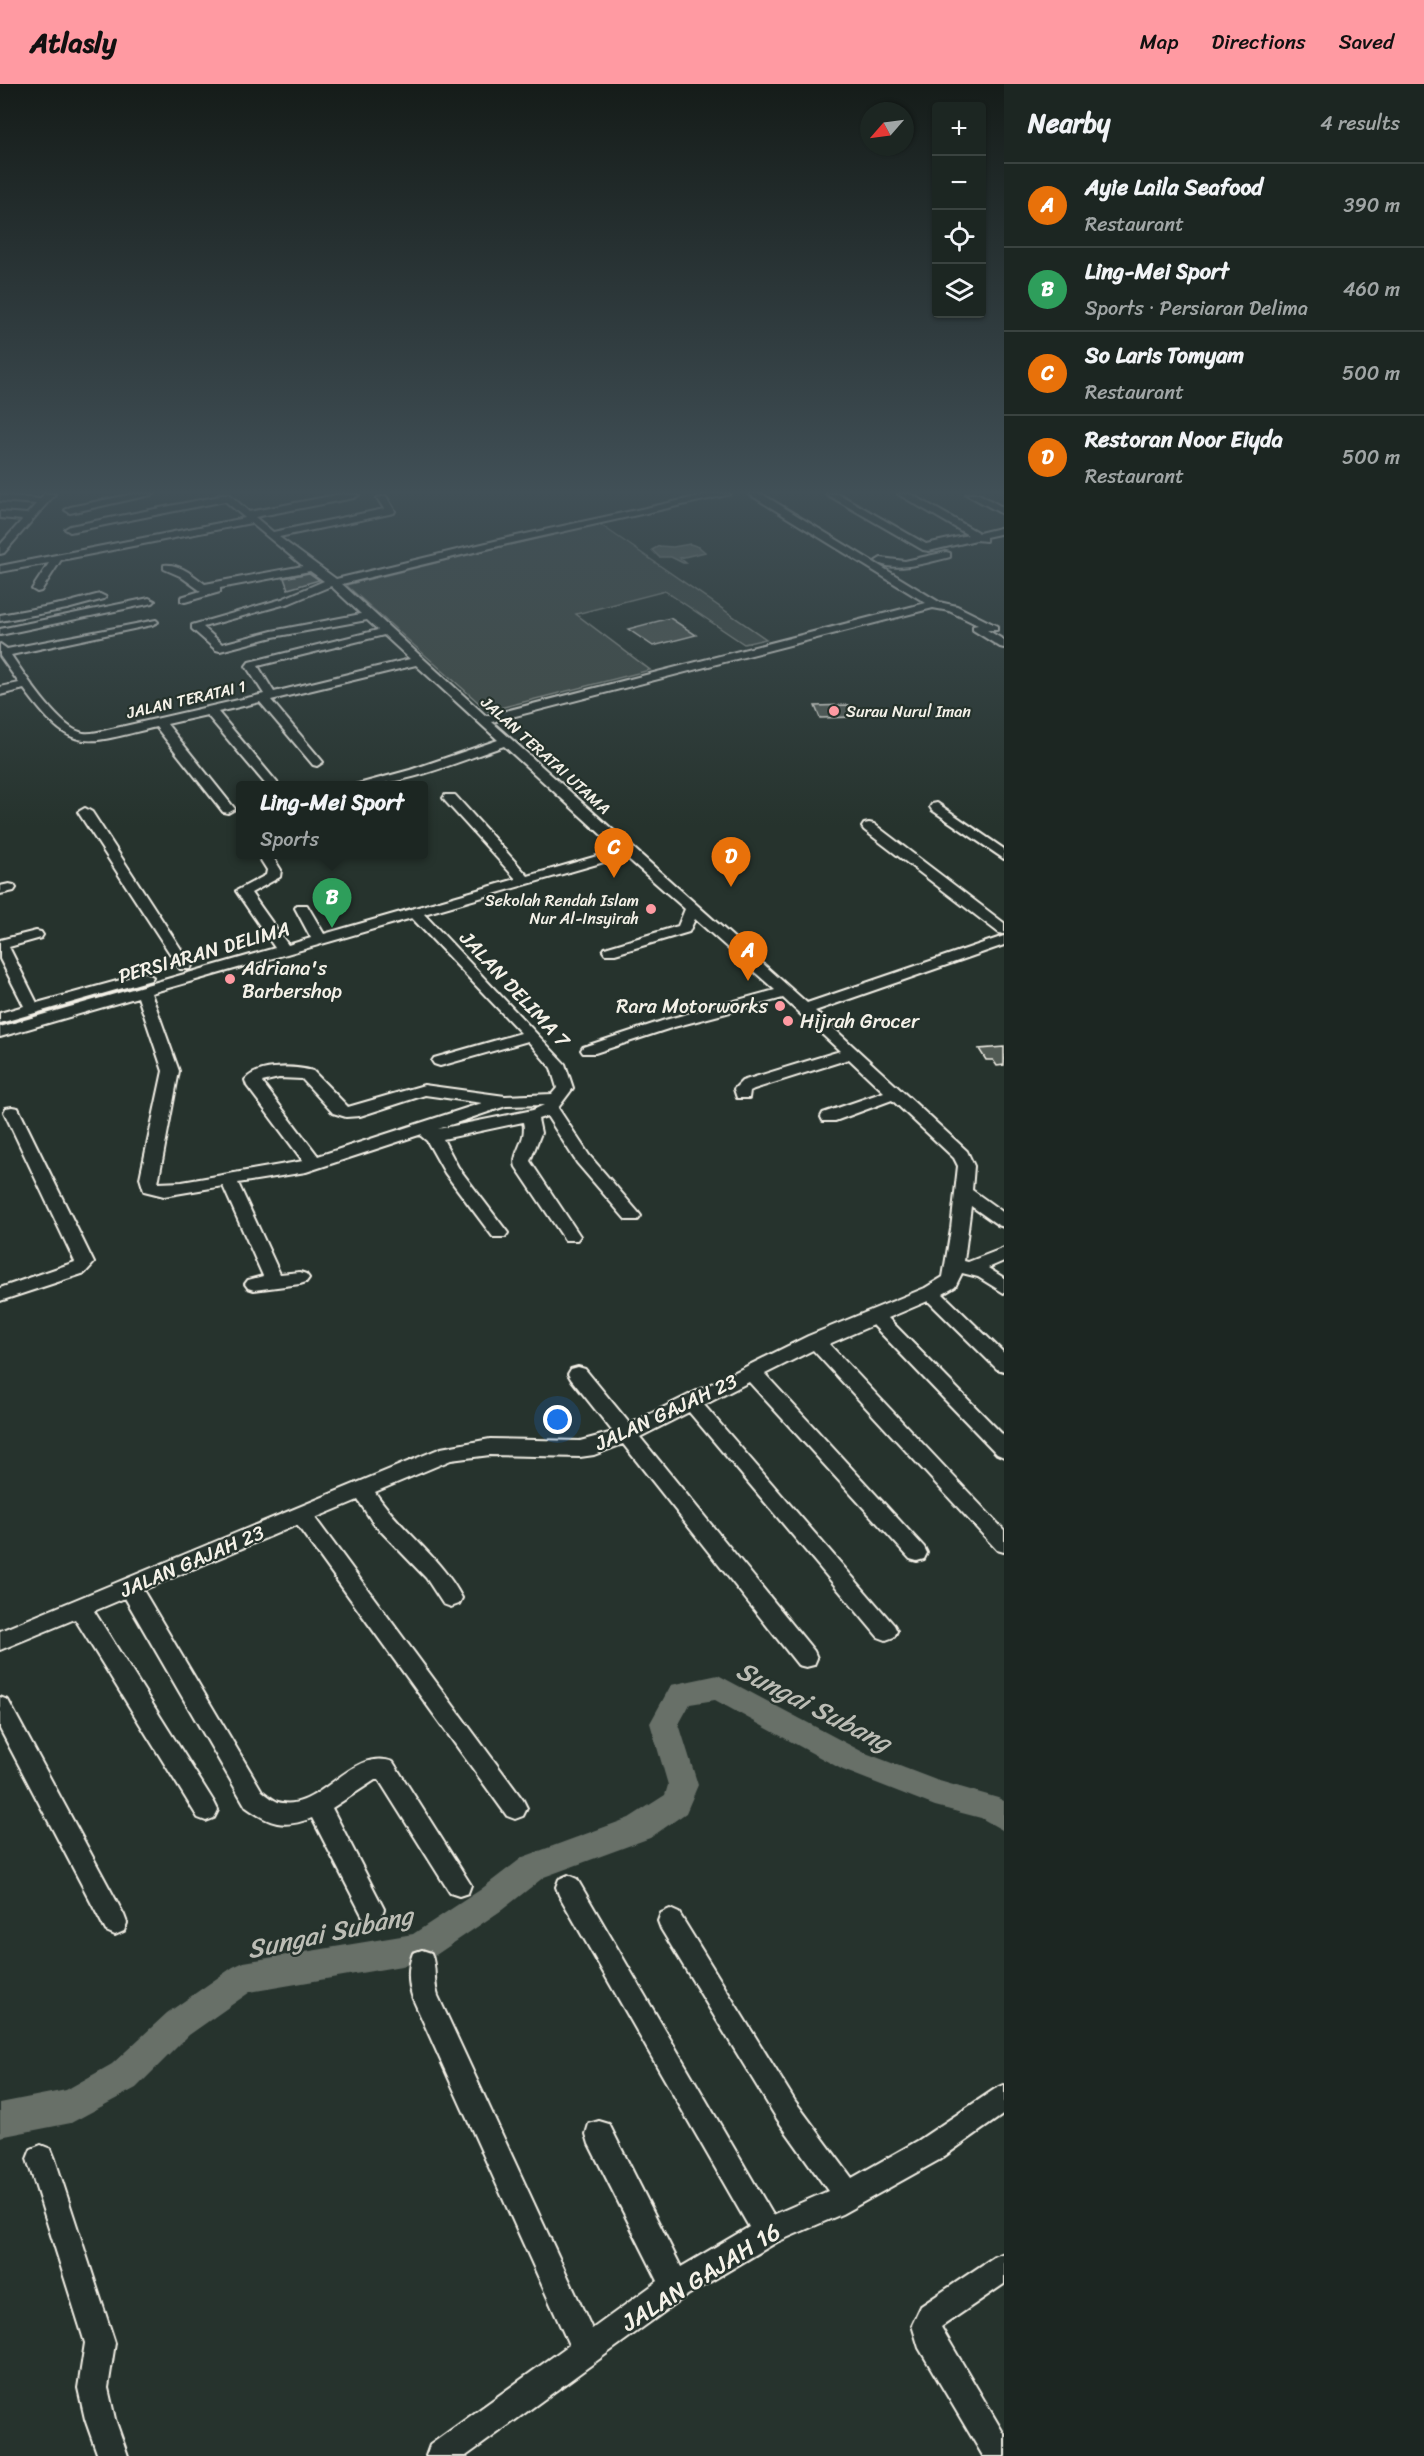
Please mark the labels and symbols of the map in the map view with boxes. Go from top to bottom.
north arrow [860,102,914,156]
street label: JALAN TERATAI 1 [123,672,249,728]
street label: JALAN TERATAI UTAMA [473,688,617,822]
place label: Surau Nurul Iman [846,697,971,726]
marker: Surau Nurul Iman [827,704,841,718]
pin: C [594,828,634,878]
pin: D [712,838,750,887]
pin: B [312,878,352,928]
place label: Sekolah Rendah Islam Nur Al-Insyirah [485,886,639,933]
marker: Sekolah Rendah Islam Nur Al-Insyirah [644,902,658,916]
street label: PERSIARAN DELIMA [114,911,294,994]
street label: JALAN DELIMA 7 [450,922,580,1057]
pin: A [728,932,768,981]
place label: Adriana's Barbershop [241,951,343,1009]
marker: Adriana's Barbershop [223,972,237,986]
place label: Rara Motorworks [616,989,769,1024]
marker: Rara Motorworks [773,999,787,1013]
place label: Hijrah Grocer [800,1004,920,1039]
marker: Hijrah Grocer [781,1014,795,1028]
street label: JALAN GAJAH 23 [588,1364,743,1461]
your location [543,1405,572,1434]
street label: JALAN GAJAH 23 [114,1515,270,1608]
water label: Sungai Subang [728,1647,902,1766]
water label: Sungai Subang [243,1891,420,1972]
street label: JALAN GAJAH 16 [612,2211,789,2343]

